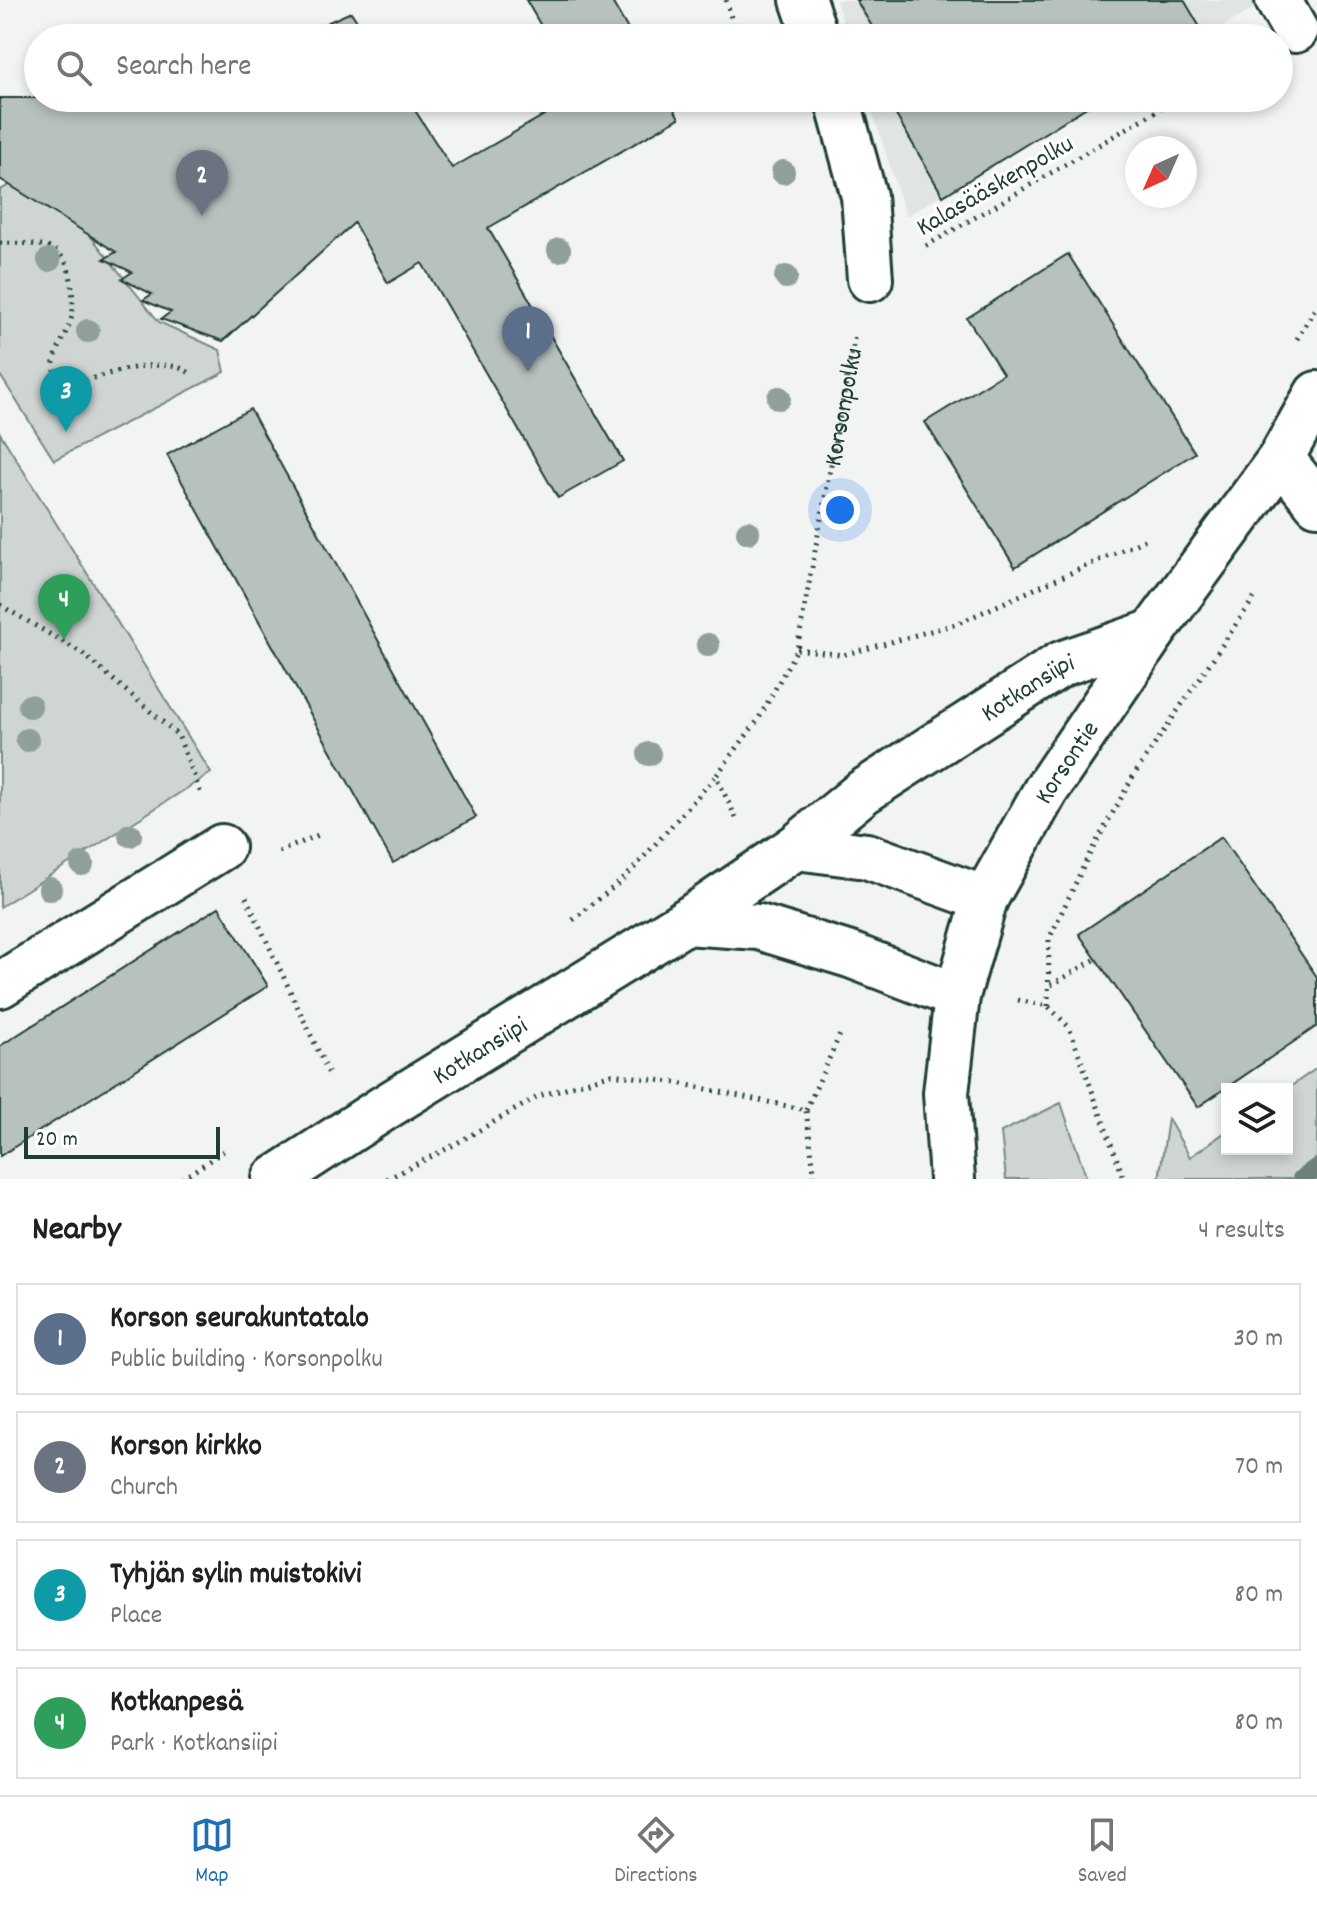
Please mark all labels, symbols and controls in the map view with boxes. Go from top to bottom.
search box [24,24,1293,112]
icon: search [52,46,96,90]
text: Search here [116,47,252,90]
street label: Kalasääskenpolku [910,127,1081,247]
north arrow [1125,136,1197,208]
pin: 2 [176,150,228,216]
pin: 1 [502,306,554,372]
street label: Korsonpolku [816,345,874,469]
pin: 3 [40,366,92,432]
your location [820,490,860,530]
pin: 4 [38,574,90,640]
street label: Kotkansiipi [975,646,1080,733]
street label: Korsontie [1027,714,1110,812]
street label: Kotkansiipi [427,1009,536,1096]
map controls [1221,1083,1293,1155]
button: layers [1221,1083,1293,1155]
scale bar [24,1123,220,1159]
text: 20 m [36,1125,78,1156]
text: Nearby [32,1207,121,1256]
text: 4 results [1198,1213,1285,1250]
text: Korson seurakuntatalo [110,1299,369,1342]
text: 1 [57,1321,63,1358]
text: 30 m [1233,1321,1283,1358]
text: Public building · Korsonpolku [110,1342,383,1379]
text: Korson kirkko [110,1427,262,1470]
text: 2 [54,1449,66,1486]
text: 70 m [1235,1449,1283,1486]
text: Church [110,1470,178,1507]
text: Tyhjän sylin muistokivi [110,1555,361,1598]
text: 3 [54,1577,66,1614]
text: 80 m [1235,1577,1283,1614]
text: Place [110,1598,162,1635]
text: Kotkanpesä [110,1683,243,1726]
text: 4 [55,1705,65,1742]
text: 80 m [1235,1705,1283,1742]
text: Park · Kotkansiipi [110,1726,277,1763]
tab: Map [190,1813,234,1892]
tab: Directions [614,1813,698,1892]
tab: Saved [1078,1813,1127,1892]

